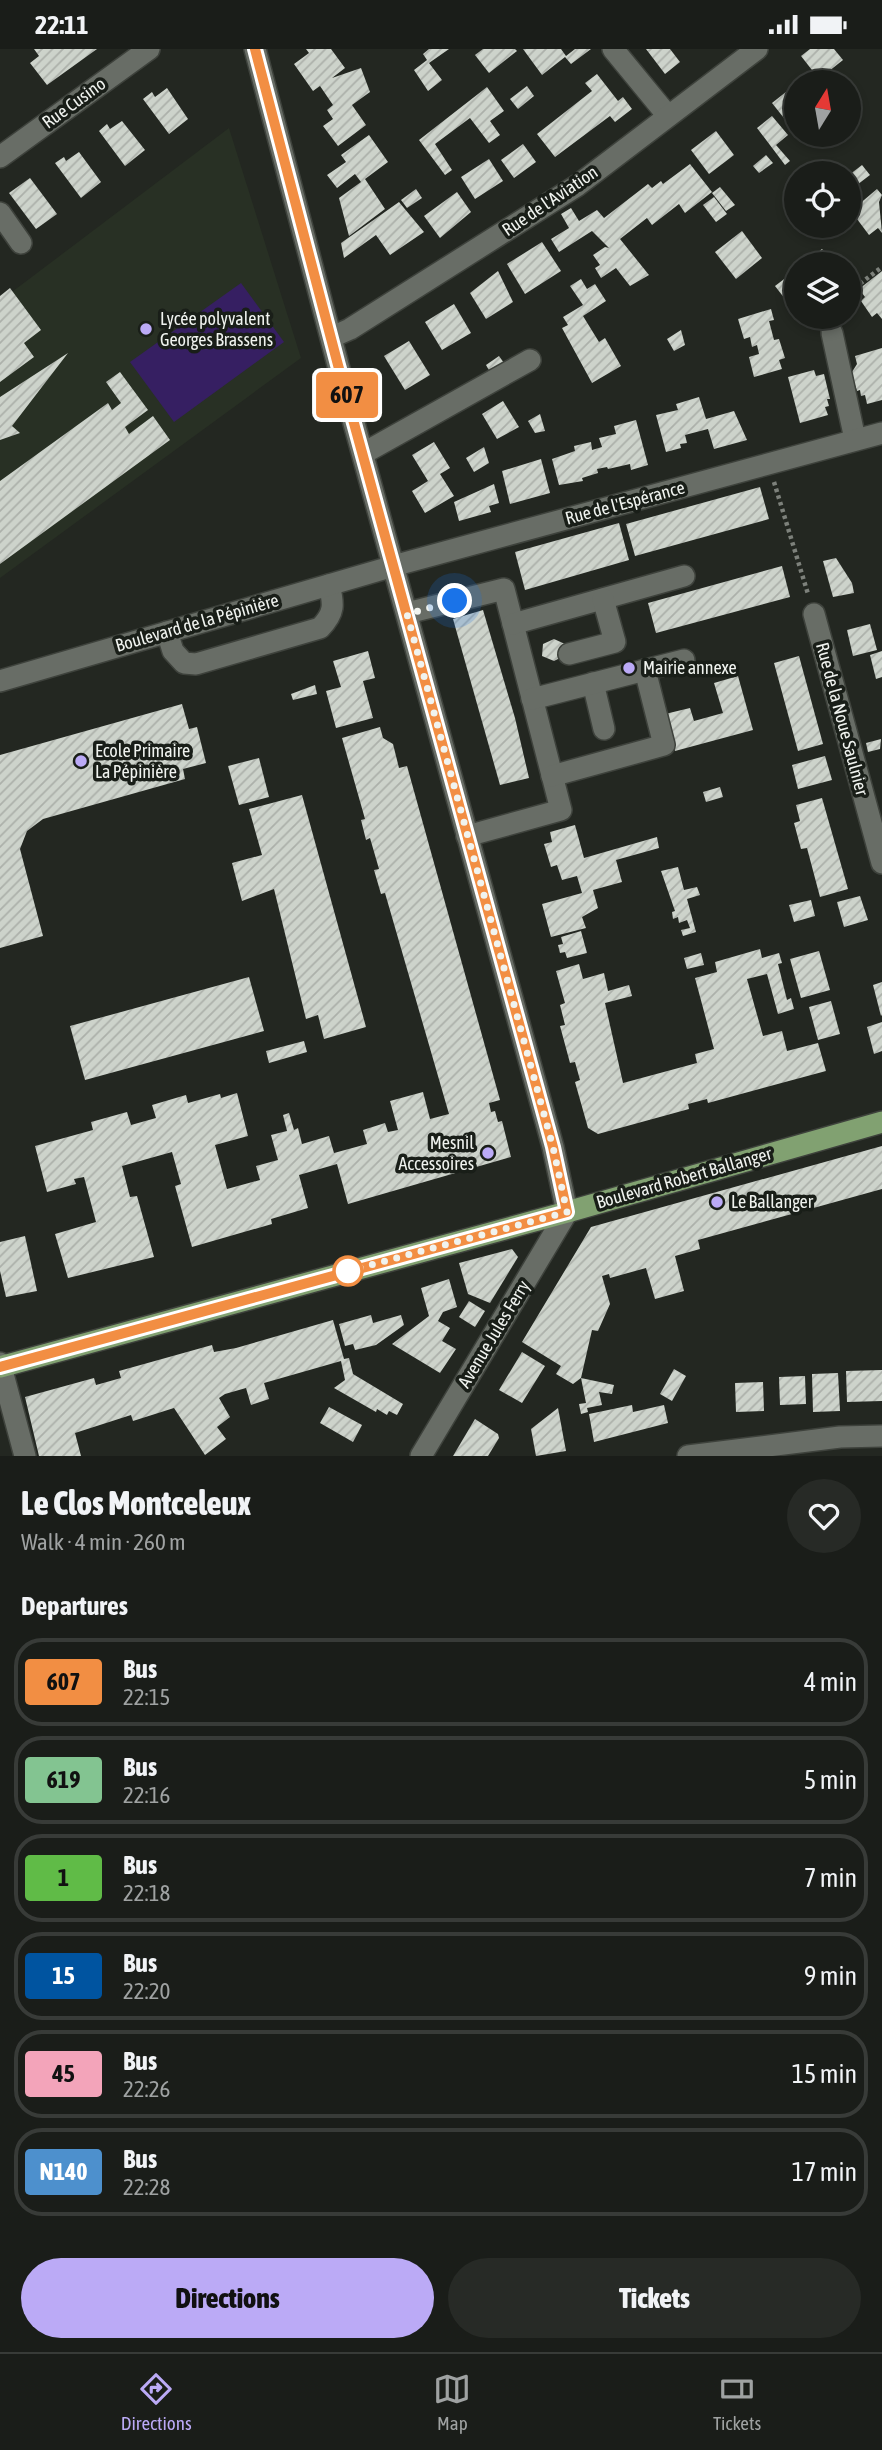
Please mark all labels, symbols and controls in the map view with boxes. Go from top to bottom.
text: 22:11 [35,10,89,40]
north arrow [784,70,861,147]
map controls [784,70,861,329]
street label: Rue Cusino [38,73,109,132]
street label: Rue de l'Aviation [498,161,601,240]
button: locate [784,161,861,238]
button: layers [784,252,861,329]
place label: Lycée polyvalent Georges Brassens [160,308,273,350]
marker: Lycée polyvalent Georges Brassens [138,321,154,337]
line badge: 607 [307,372,387,418]
text: 607 [330,381,364,408]
street label: Rue de l'Espérance [563,476,687,529]
your location [437,583,472,618]
street label: Boulevard de la Pépinière [113,589,281,656]
street label: Rue de la Noue Saulnier [812,640,873,798]
place label: Mairie annexe [643,657,737,678]
marker: Mairie annexe [621,660,637,676]
place label: Ecole Primaire La Pépinière [95,740,190,782]
marker: Ecole Primaire La Pépinière [73,753,89,769]
place label: Mesnil Accessoires [399,1132,474,1174]
street label: Boulevard Robert Ballanger [594,1142,775,1213]
marker: Mesnil Accessoires [480,1145,496,1161]
place label: Le Ballanger [731,1191,814,1212]
marker: Le Ballanger [709,1194,725,1210]
unlabelled marker [333,1256,363,1286]
street label: Avenue Jules Ferry [453,1276,534,1391]
button: heart [787,1479,861,1553]
text: Le Clos Montceleux [21,1484,251,1522]
text: Walk · 4 min · 260 m [21,1529,185,1555]
text: Departures [21,1591,128,1621]
text: Bus [123,1654,157,1684]
text: 4 min [804,1667,857,1697]
text: 607 [47,1668,80,1695]
text: 22:15 [123,1684,170,1710]
text: Bus [123,1752,157,1782]
text: 5 min [804,1765,857,1795]
text: 619 [47,1766,80,1793]
text: 22:16 [123,1782,170,1808]
text: Bus [123,1850,157,1880]
text: 7 min [804,1863,857,1893]
text: 1 [58,1864,69,1891]
text: 22:18 [123,1880,170,1906]
text: Bus [123,1948,157,1978]
text: 9 min [804,1961,857,1991]
text: 15 [52,1962,75,1989]
text: 22:20 [123,1978,170,2004]
text: Bus [123,2046,157,2076]
text: 15 min [792,2059,857,2089]
text: 45 [52,2060,75,2087]
text: 22:26 [123,2076,170,2102]
text: Bus [123,2144,157,2174]
text: 17 min [792,2157,857,2187]
text: N140 [40,2158,88,2185]
text: 22:28 [123,2174,170,2200]
button: Directions [21,2258,434,2338]
button: Tickets [448,2258,861,2338]
tab: Directions [121,2370,192,2434]
tab: Map [433,2370,471,2434]
tab: Tickets [713,2370,761,2434]

